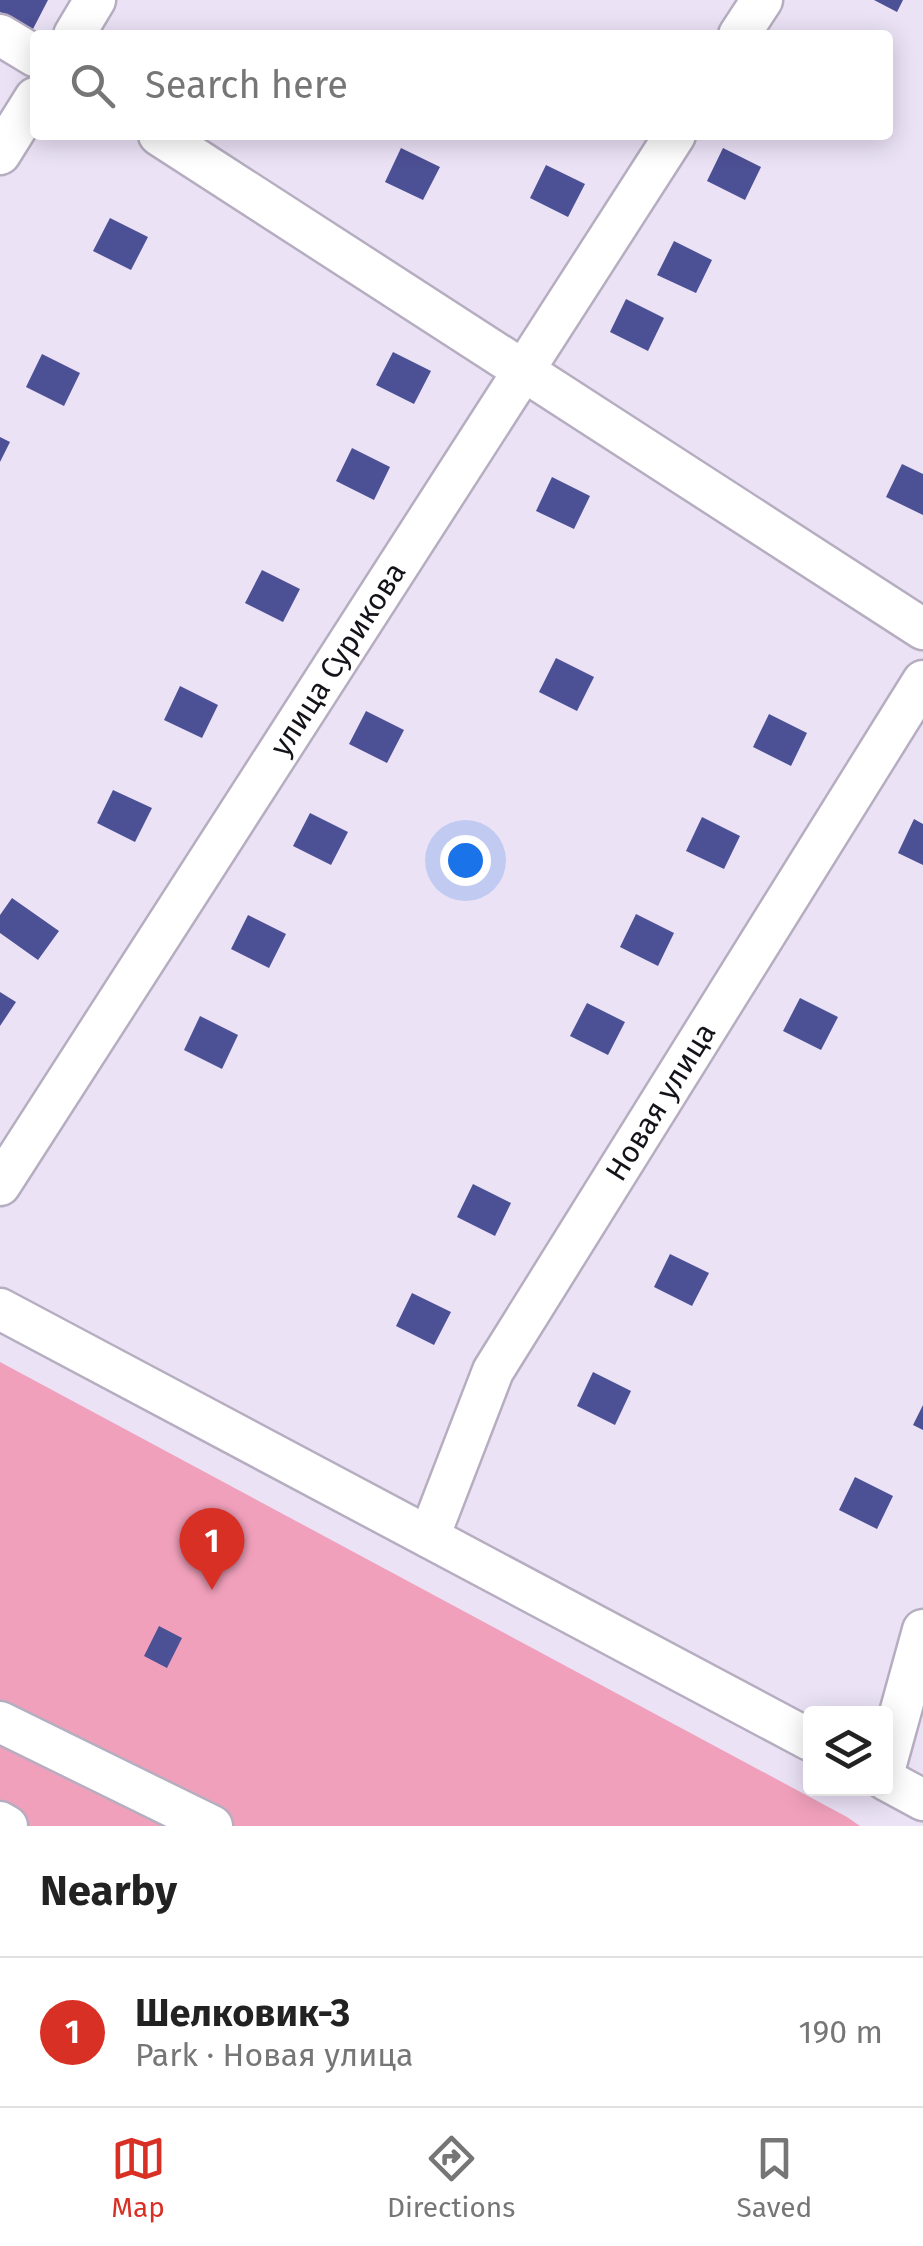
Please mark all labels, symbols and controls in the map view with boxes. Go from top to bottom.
search box [30,30,893,140]
icon: search [65,58,120,113]
text: Search here [145,62,348,108]
street label: улица Сурикова [262,556,413,763]
your location [440,835,491,886]
street label: Новая улица [598,1016,723,1187]
pin: 1 [180,1508,244,1590]
map controls [803,1706,893,1796]
button: layers [803,1706,893,1796]
text: Nearby [40,1866,177,1916]
text: Шелковик-3 [135,1990,350,2036]
text: 1 [65,2013,80,2051]
text: 190 m [799,2013,883,2051]
text: Park · Новая улица [135,2036,413,2074]
tab: Map [111,2131,166,2224]
tab: Directions [387,2131,515,2224]
tab: Saved [737,2131,812,2224]

